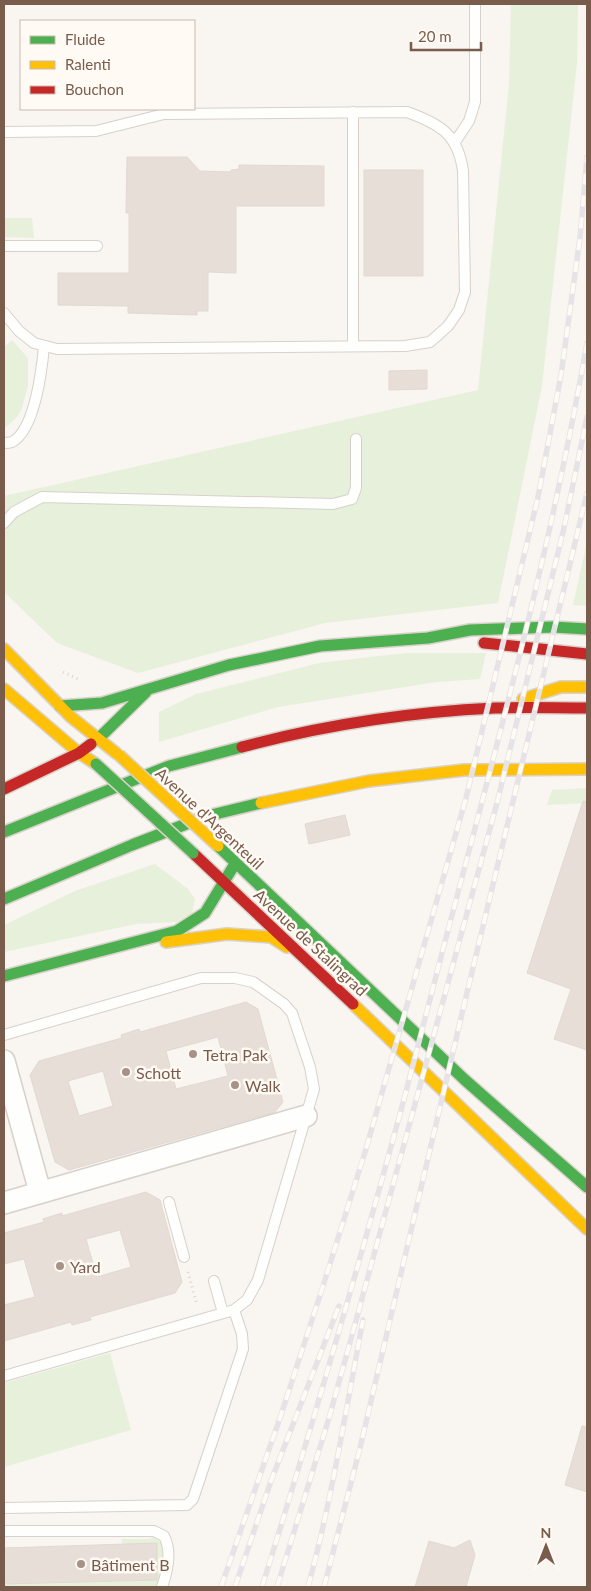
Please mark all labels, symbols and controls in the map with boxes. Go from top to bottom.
legend [20,20,195,110]
scale bar [411,20,481,52]
text: 20 m [418,27,452,45]
text: Fluide [65,30,105,48]
text: Ralenti [65,55,111,73]
text: Bouchon [65,80,124,98]
street label: Avenue d'Argenteuil [152,763,268,873]
street label: Avenue de Stalingrad [250,885,372,999]
place label: Tetra Pak [203,1045,269,1064]
marker: Tetra Pak [187,1048,199,1060]
place label: Schott [136,1063,181,1082]
marker: Schott [120,1066,132,1078]
place label: Walk [245,1076,281,1095]
marker: Walk [229,1079,241,1091]
place label: Yard [70,1257,101,1276]
marker: Yard [54,1260,66,1272]
north arrow [521,1521,571,1571]
text: N [541,1524,551,1541]
place label: Bâtiment B [91,1555,170,1574]
marker: Bâtiment B [75,1558,87,1570]

